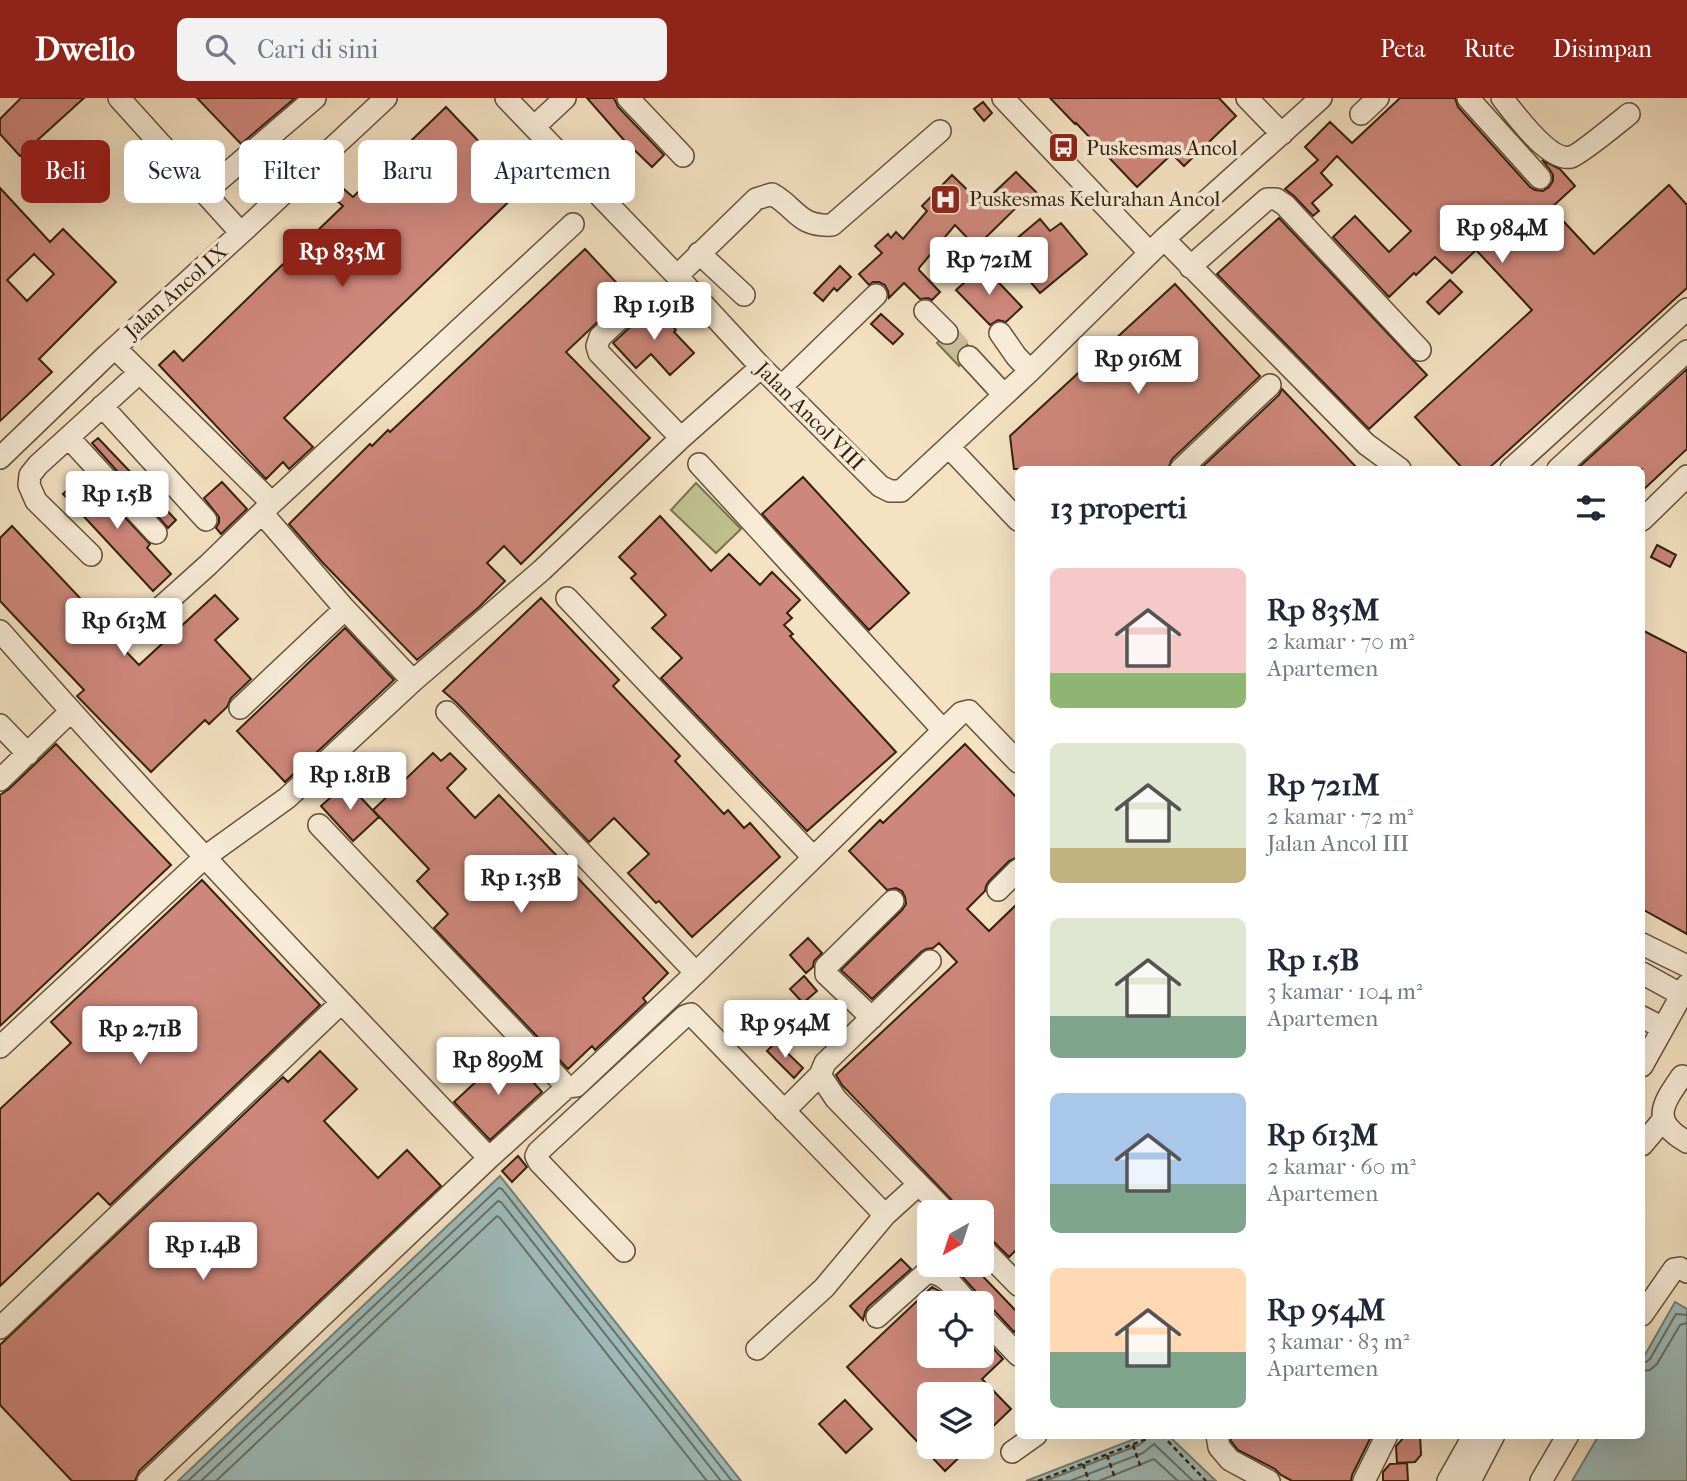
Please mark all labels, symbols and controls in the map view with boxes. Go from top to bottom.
search box [177,18,667,81]
text: Dwello [35,30,135,69]
icon: search [201,30,239,68]
text: Cari di sini [257,34,378,65]
text: Peta [1380,35,1426,63]
text: Rute [1464,35,1515,63]
text: Disimpan [1553,35,1652,63]
bus stop icon: Puskesmas Ancol [1046,131,1080,165]
place label: Puskesmas Ancol [1086,136,1238,160]
chip: Beli [21,140,110,203]
chip: Sewa [124,140,225,203]
chip: Filter [239,140,344,203]
chip: Baru [358,140,457,203]
chip: Apartemen [471,140,635,203]
hospital icon: Puskesmas Kelurahan Ancol [929,182,963,216]
place label: Puskesmas Kelurahan Ancol [969,187,1220,211]
pin: Rp 984M [1437,206,1567,265]
text: Rp 984M [1456,214,1548,241]
pin: Rp 835M [277,230,407,289]
street label: Jalan Ancol IX [118,238,233,345]
text: Rp 835M [299,238,385,265]
pin: Rp 721M [924,238,1054,297]
text: Rp 721M [946,246,1032,273]
pin: Rp 1.91B [582,282,726,342]
text: Rp 1.91B [613,291,695,318]
pin: Rp 916M [1073,336,1203,396]
text: Rp 916M [1094,345,1182,372]
street label: Jalan Ancol VIII [749,355,869,475]
pin: Rp 1.5B [52,472,182,531]
text: Rp 1.5B [82,480,152,507]
icon: filters [1572,489,1610,527]
text: 13 properti [1050,491,1187,526]
text: Rp 835M [1267,593,1379,628]
icon: home [1106,596,1190,680]
pin: Rp 613M [59,598,189,658]
text: Rp 613M [81,607,167,634]
text: 2 kamar · 70 m² [1267,628,1414,655]
text: Apartemen [1267,655,1378,682]
pin: Rp 1.81B [278,752,422,812]
text: Rp 1.81B [309,761,391,788]
text: Rp 721M [1267,768,1379,803]
icon: home [1106,771,1190,855]
text: 2 kamar · 72 m² [1267,803,1414,830]
text: Jalan Ancol III [1267,830,1409,857]
pin: Rp 1.35B [449,856,593,915]
text: Rp 1.35B [480,864,562,891]
text: Rp 1.5B [1267,943,1359,978]
icon: home [1106,946,1190,1030]
text: 3 kamar · 104 m² [1267,978,1422,1005]
pin: Rp 954M [720,1000,850,1060]
text: Apartemen [1267,1005,1378,1032]
pin: Rp 2.71B [68,1006,212,1066]
text: Rp 954M [740,1009,830,1036]
text: Rp 2.71B [98,1015,182,1042]
pin: Rp 899M [433,1038,563,1097]
text: Rp 899M [453,1046,543,1073]
text: Rp 613M [1267,1118,1378,1153]
icon: home [1106,1121,1190,1205]
text: 2 kamar · 60 m² [1267,1153,1416,1180]
text: Apartemen [1267,1180,1378,1207]
north arrow [917,1200,994,1278]
map controls [917,1200,994,1459]
pin: Rp 1.4B [138,1222,268,1282]
text: Rp 1.4B [165,1231,241,1258]
button: locate [917,1291,994,1368]
text: Rp 954M [1267,1293,1385,1328]
icon: home [1106,1296,1190,1380]
text: 3 kamar · 83 m² [1267,1328,1409,1355]
text: Apartemen [1267,1355,1378,1382]
button: layers [917,1382,994,1459]

